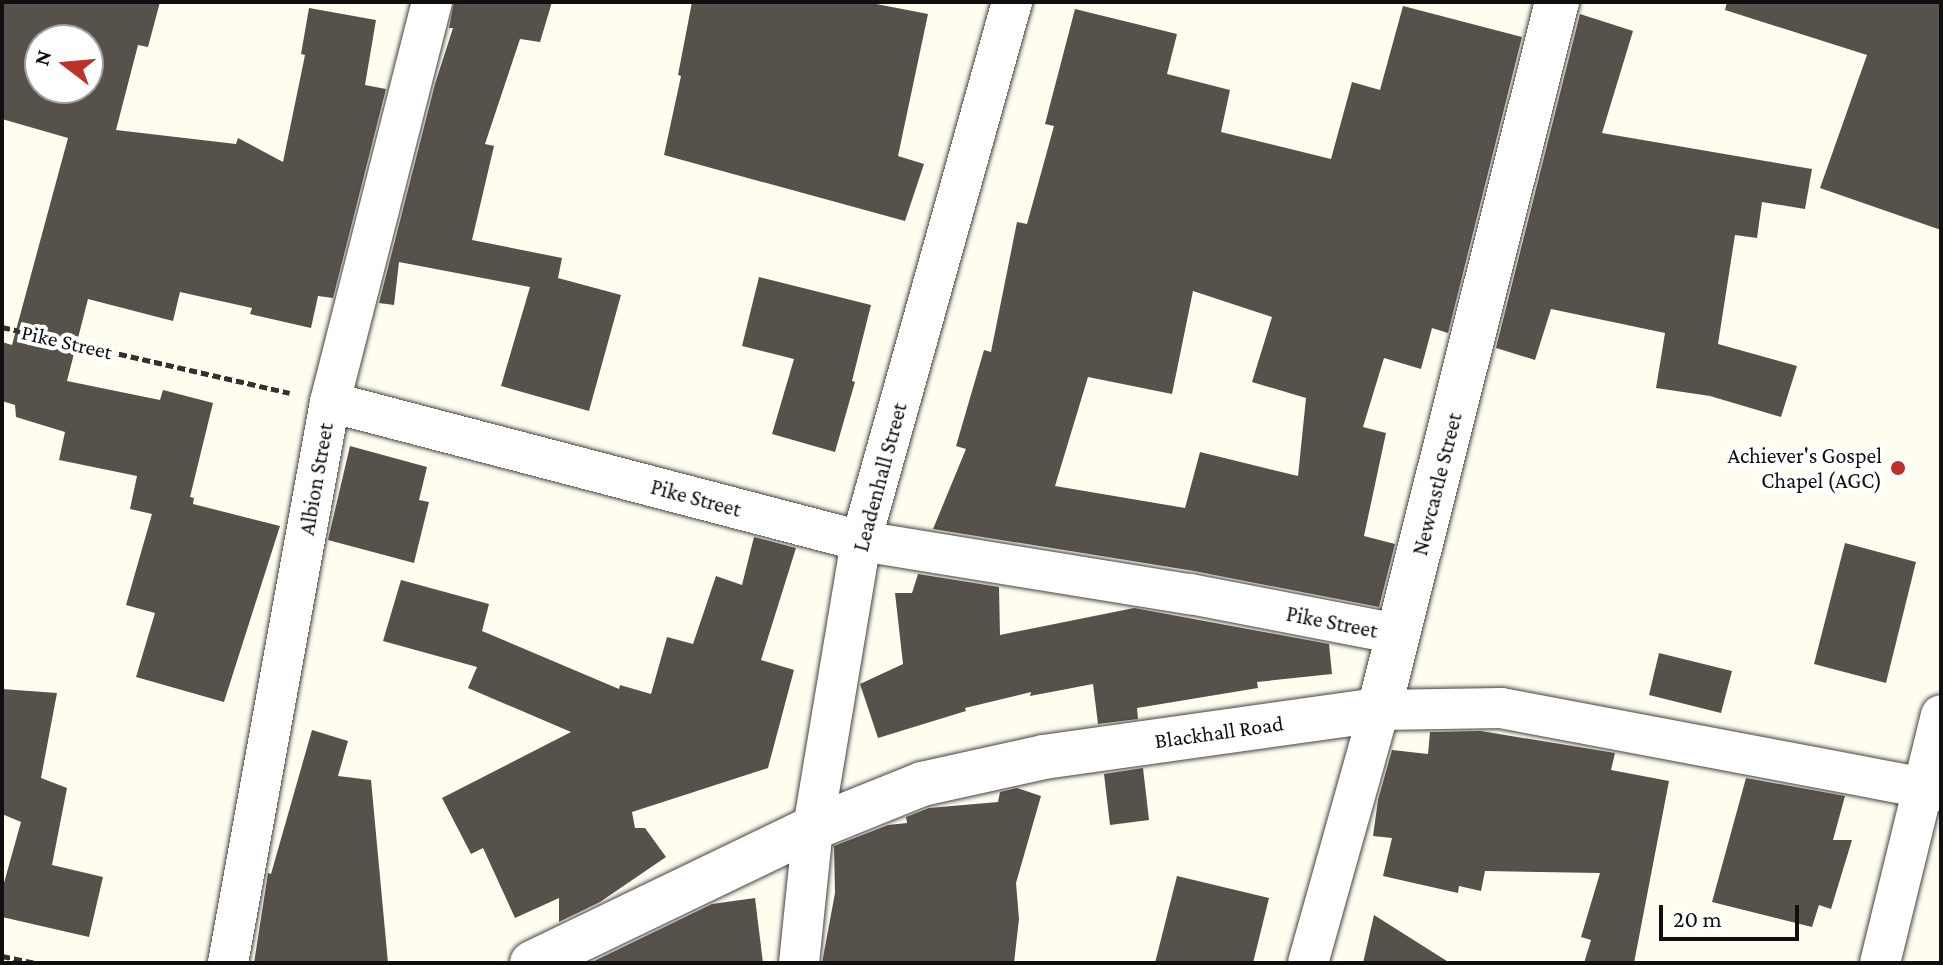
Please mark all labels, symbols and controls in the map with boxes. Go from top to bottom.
north arrow [24,24,104,104]
text: N [28,47,56,68]
street label: Pike Street [19,319,115,365]
street label: Leadenhall Street [847,400,913,554]
street label: Newcastle Street [1406,410,1468,558]
street label: Albion Street [293,421,339,537]
place label: Achiever's Gospel Chapel (AGC) [1728,442,1882,494]
marker: Achiever's Gospel Chapel (AGC) [1889,459,1907,477]
street label: Pike Street [648,473,744,523]
street label: Pike Street [1284,600,1380,644]
street label: Blackhall Road [1153,710,1285,754]
scale bar [1663,889,1803,939]
text: 20 m [1673,905,1722,932]

